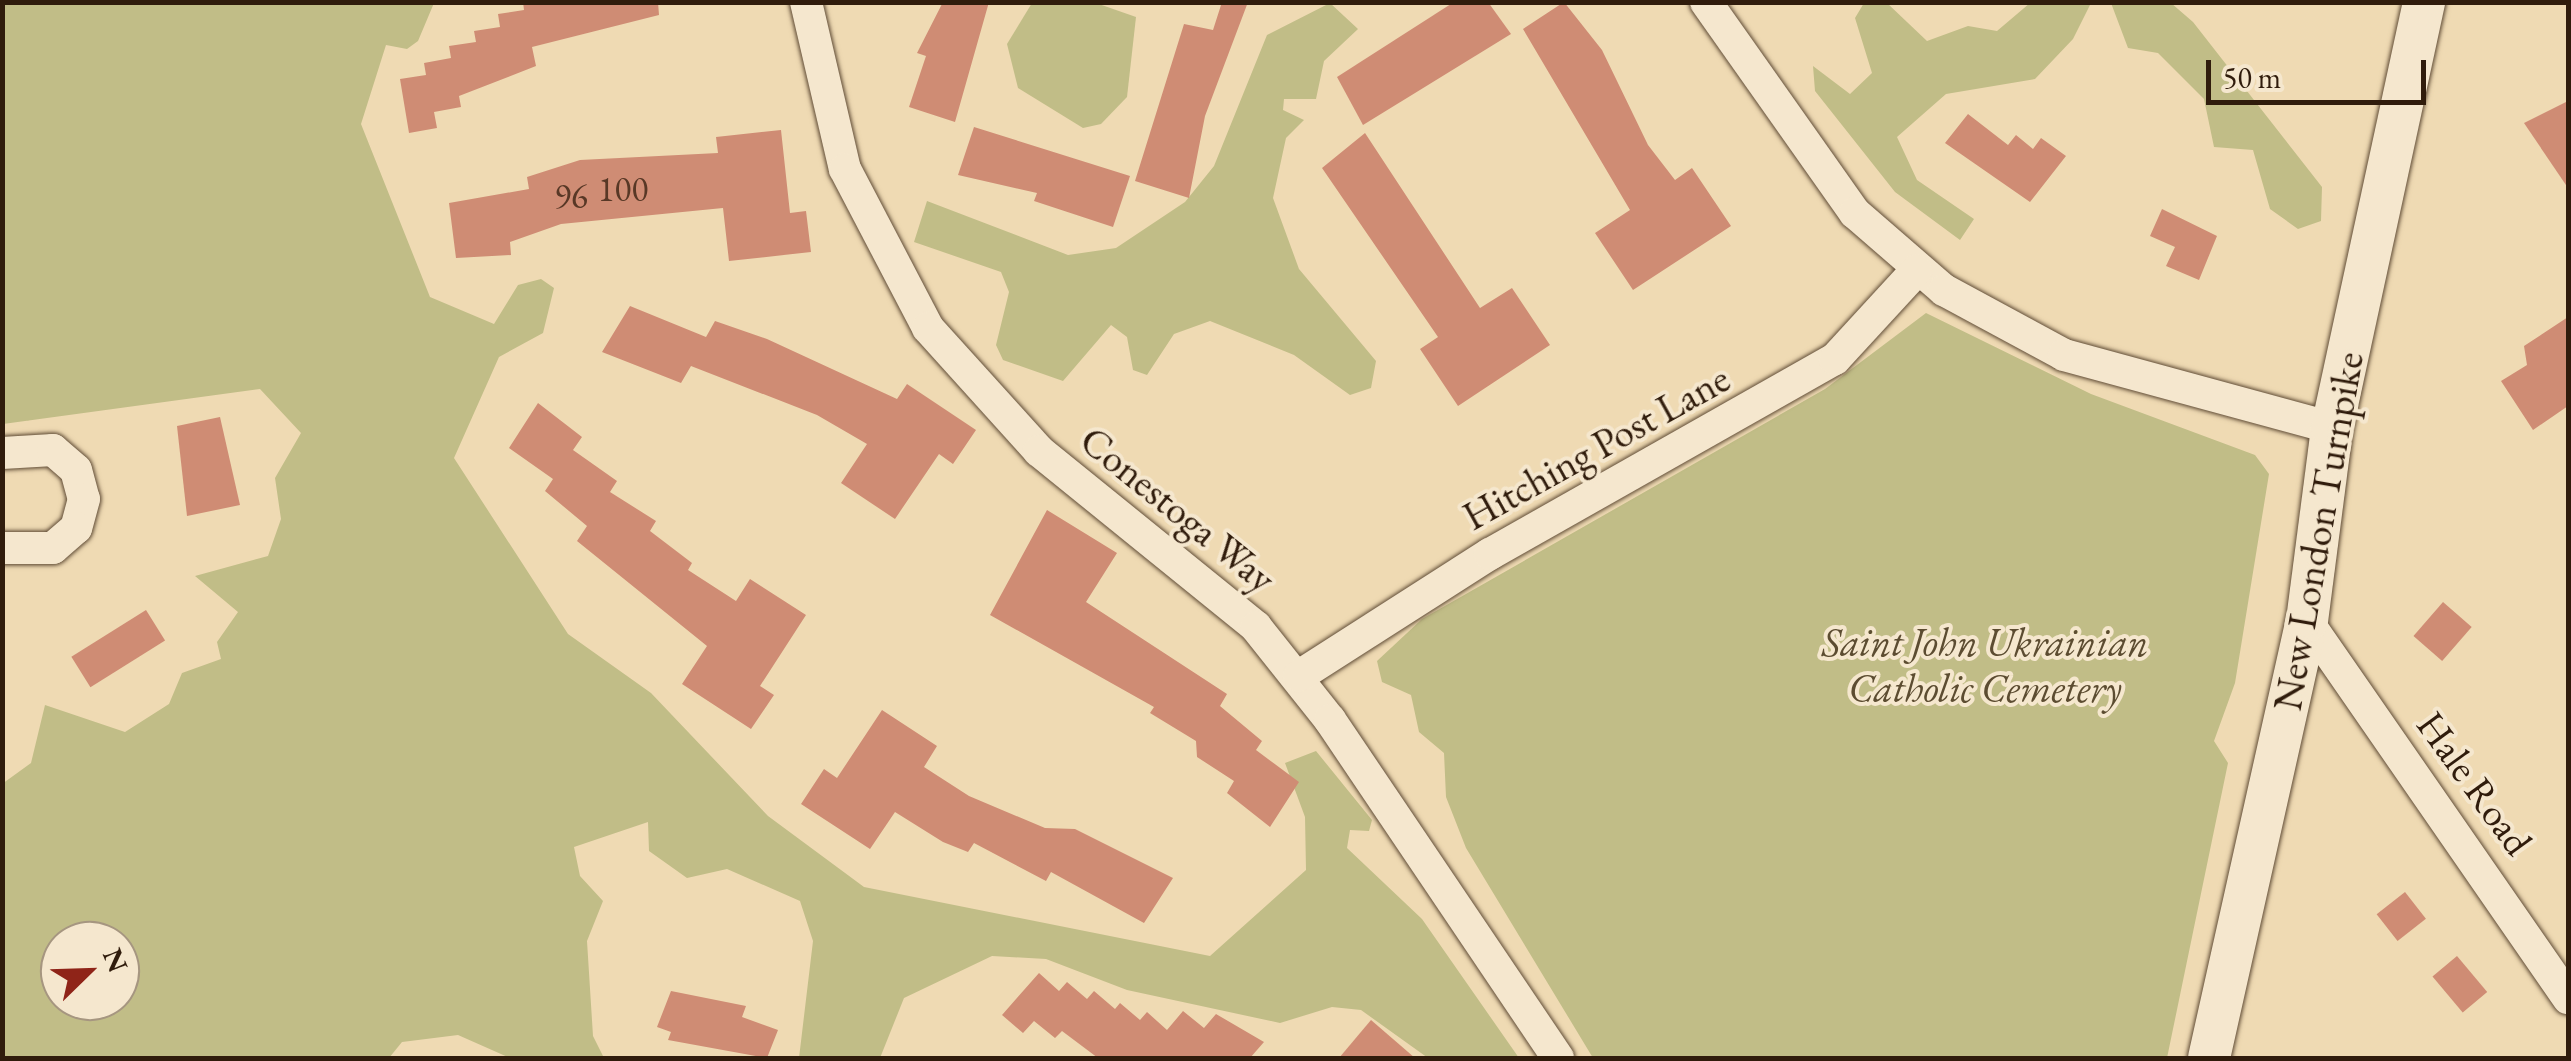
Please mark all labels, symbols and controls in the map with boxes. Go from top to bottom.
scale bar [2211,40,2431,102]
text: 50 m [2223,58,2281,97]
house number: 100 [598,168,648,210]
house number: 96 [554,175,588,217]
street label: New London Turnpike [2263,348,2373,714]
street label: Hitching Post Lane [1454,354,1738,540]
street label: Conestoga Way [1071,416,1285,602]
park label: Saint John Ukrainian Catholic Cemetery [1822,618,2148,712]
street label: Hale Road [2407,702,2543,864]
north arrow [40,921,140,1021]
text: N [95,943,137,978]

